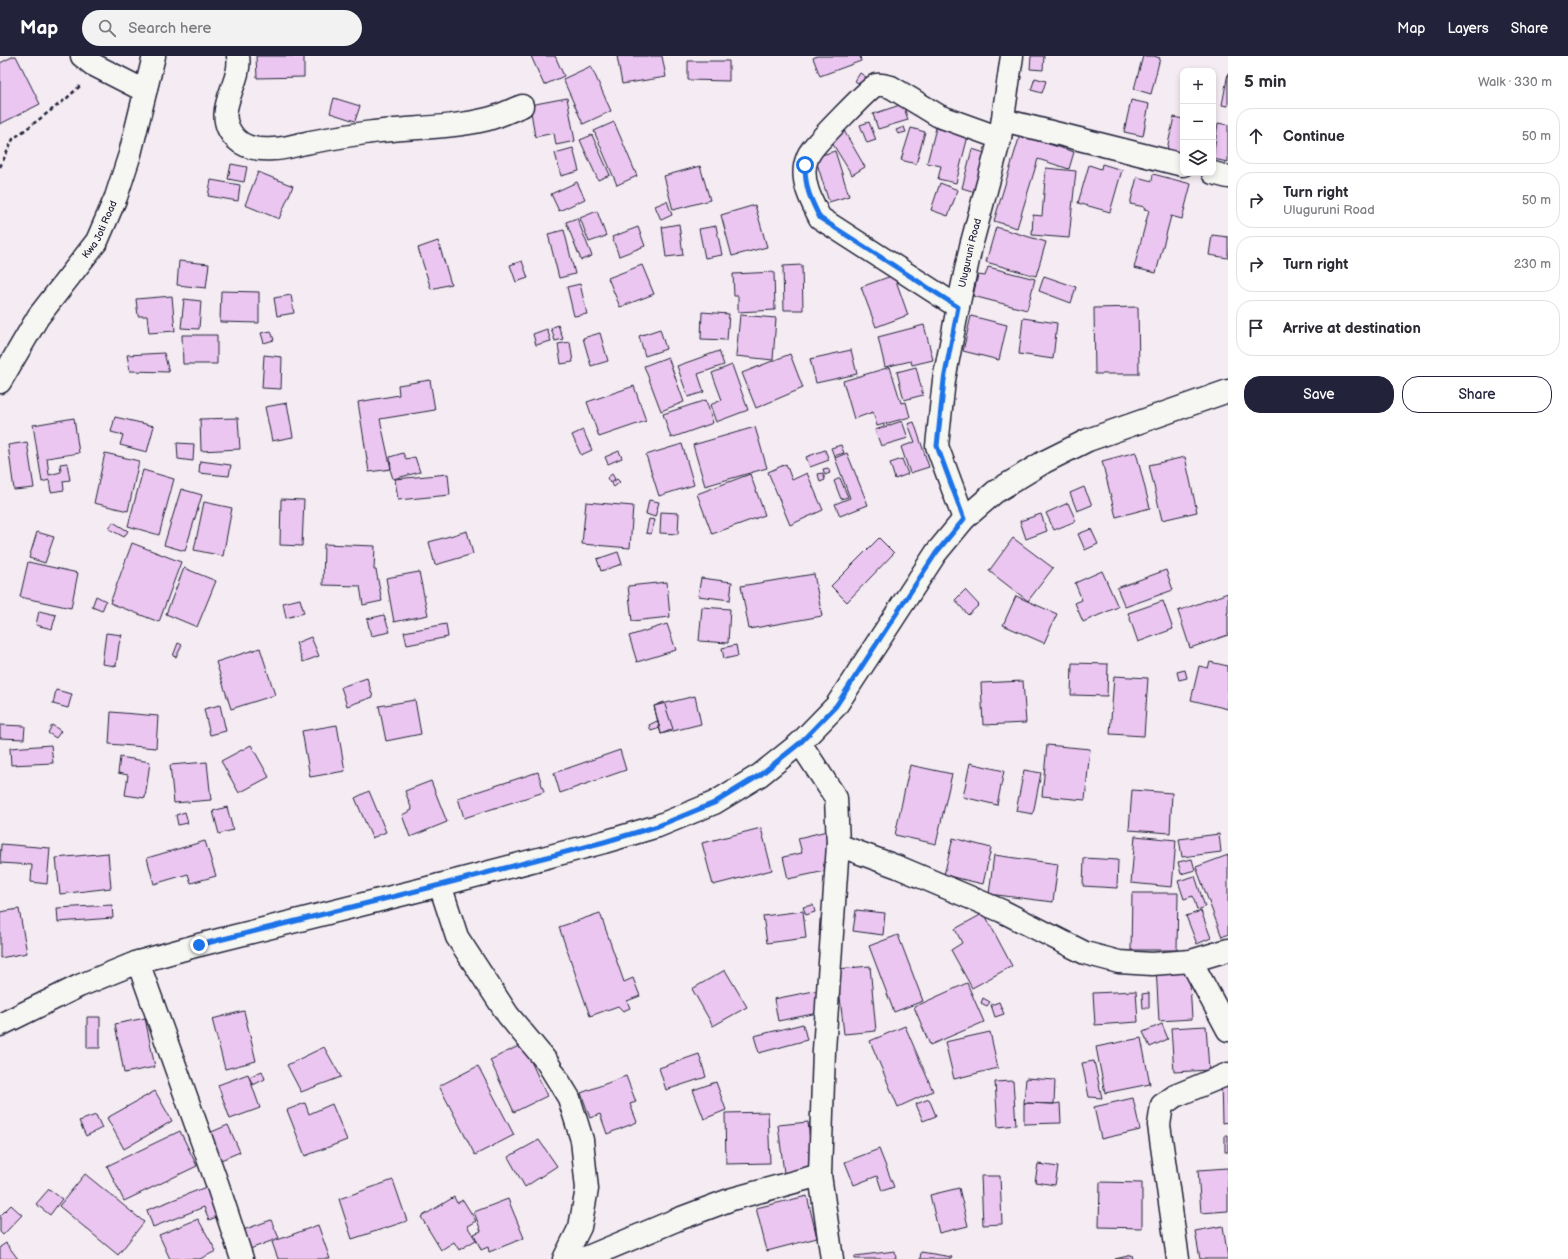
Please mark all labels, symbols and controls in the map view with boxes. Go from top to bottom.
search box [82,10,362,46]
text: Map [20,17,58,40]
icon: search [96,17,118,39]
text: Search here [128,19,211,38]
text: Map [1397,20,1425,37]
text: Layers [1447,20,1489,37]
text: Share [1511,20,1548,37]
map controls [1180,68,1216,176]
button: + [1180,68,1216,104]
text: 5 min [1244,72,1287,92]
text: Walk · 330 m [1478,74,1552,90]
button: − [1180,104,1216,140]
icon: ahead [1245,125,1267,147]
text: Continue [1283,127,1345,146]
text: 50 m [1522,128,1551,144]
button: layers [1180,140,1216,176]
route start [796,156,814,174]
text: Turn right [1283,183,1348,202]
icon: right [1245,189,1267,211]
text: 50 m [1522,192,1551,208]
street label: Kwa Joti Road [80,199,120,261]
text: Uluguruni Road [1283,202,1375,218]
street label: Uluguruni Road [956,217,984,289]
icon: right [1245,253,1267,275]
text: Turn right [1283,255,1348,274]
text: 230 m [1514,256,1551,272]
icon: arrive [1245,317,1267,339]
text: Arrive at destination [1283,319,1421,338]
button: Save [1244,376,1394,413]
button: Share [1402,376,1552,413]
route end [190,936,208,954]

